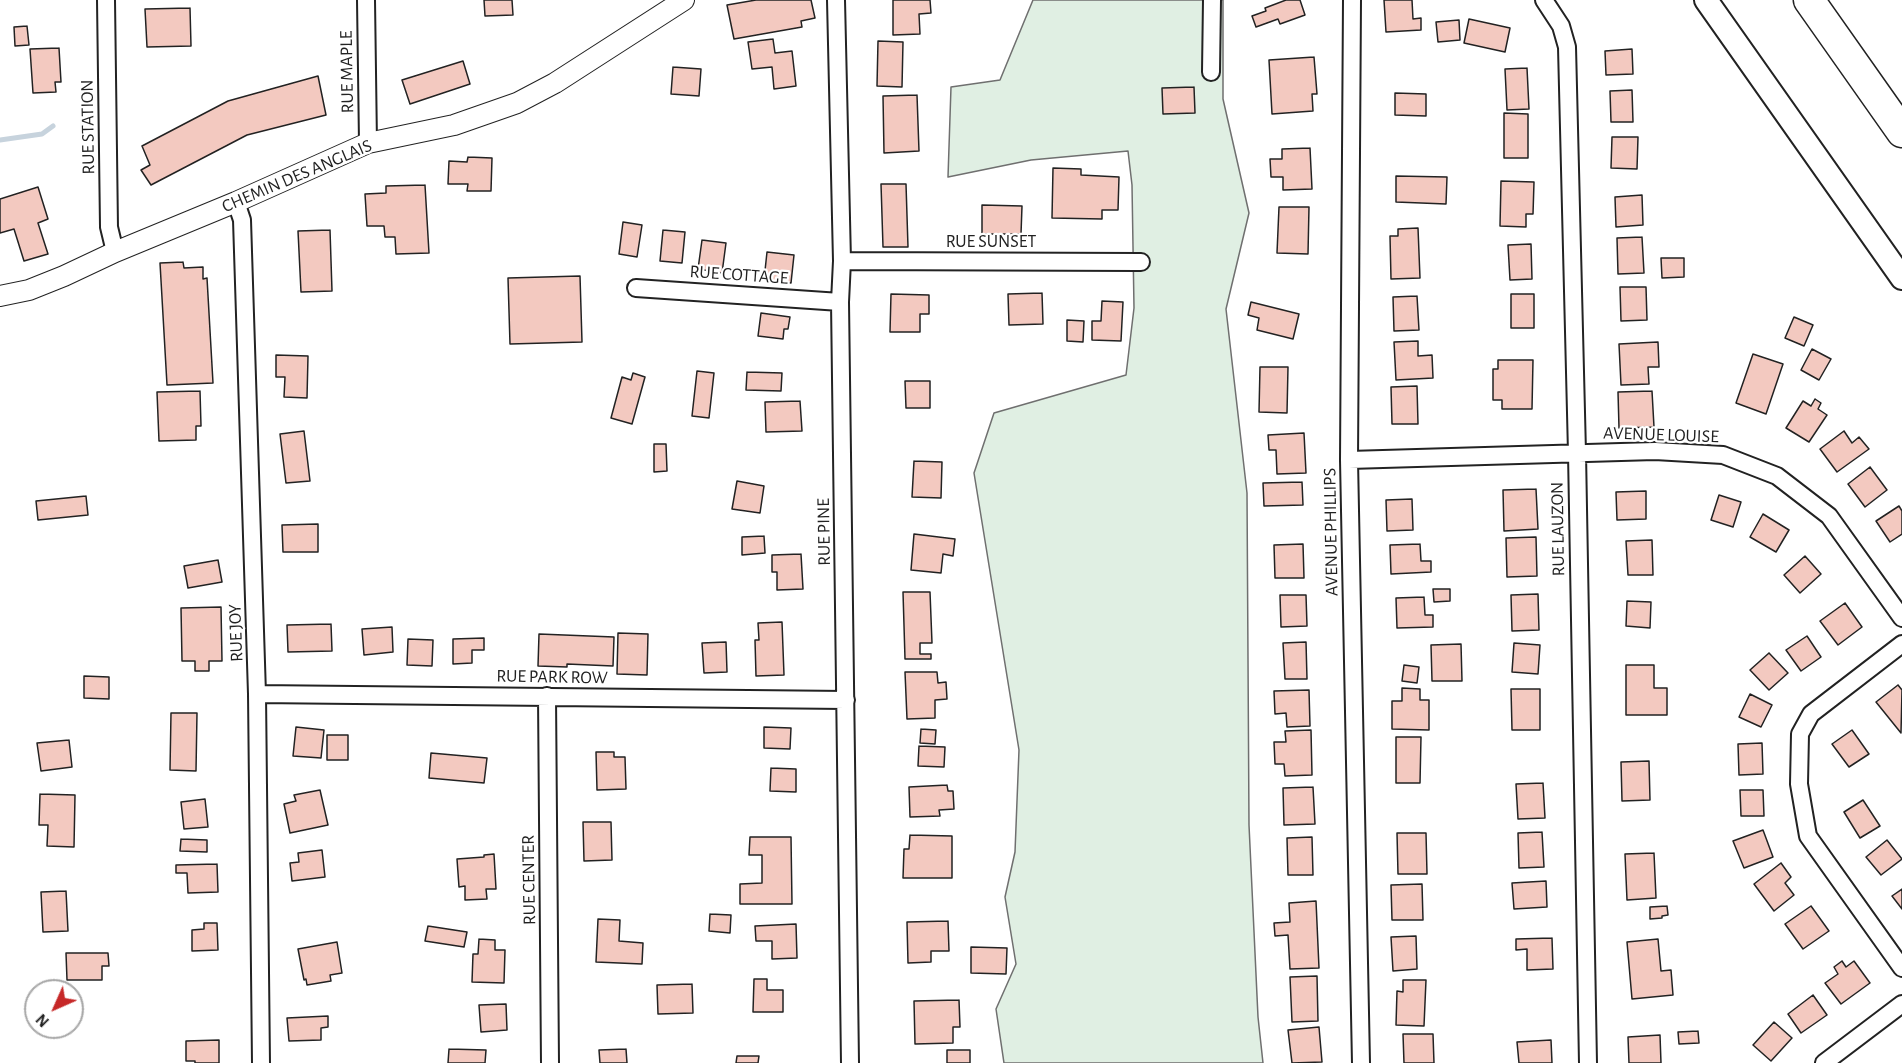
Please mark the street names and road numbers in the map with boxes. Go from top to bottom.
street label: RUE MAPLE [335,30,359,114]
street label: RUE STATION [76,79,100,175]
street label: CHEMIN DES ANGLAIS [219,135,375,217]
street label: RUE SUNSET [946,231,1036,253]
street label: RUE COTTAGE [689,261,789,289]
street label: AVENUE LOUISE [1603,422,1719,448]
street label: AVENUE PHILLIPS [1319,468,1343,596]
street label: RUE LAUZON [1546,482,1570,576]
street label: RUE PINE [813,498,835,566]
street label: RUE JOY [224,604,248,662]
street label: RUE PARK ROW [496,665,608,689]
street label: RUE CENTER [517,835,541,925]

